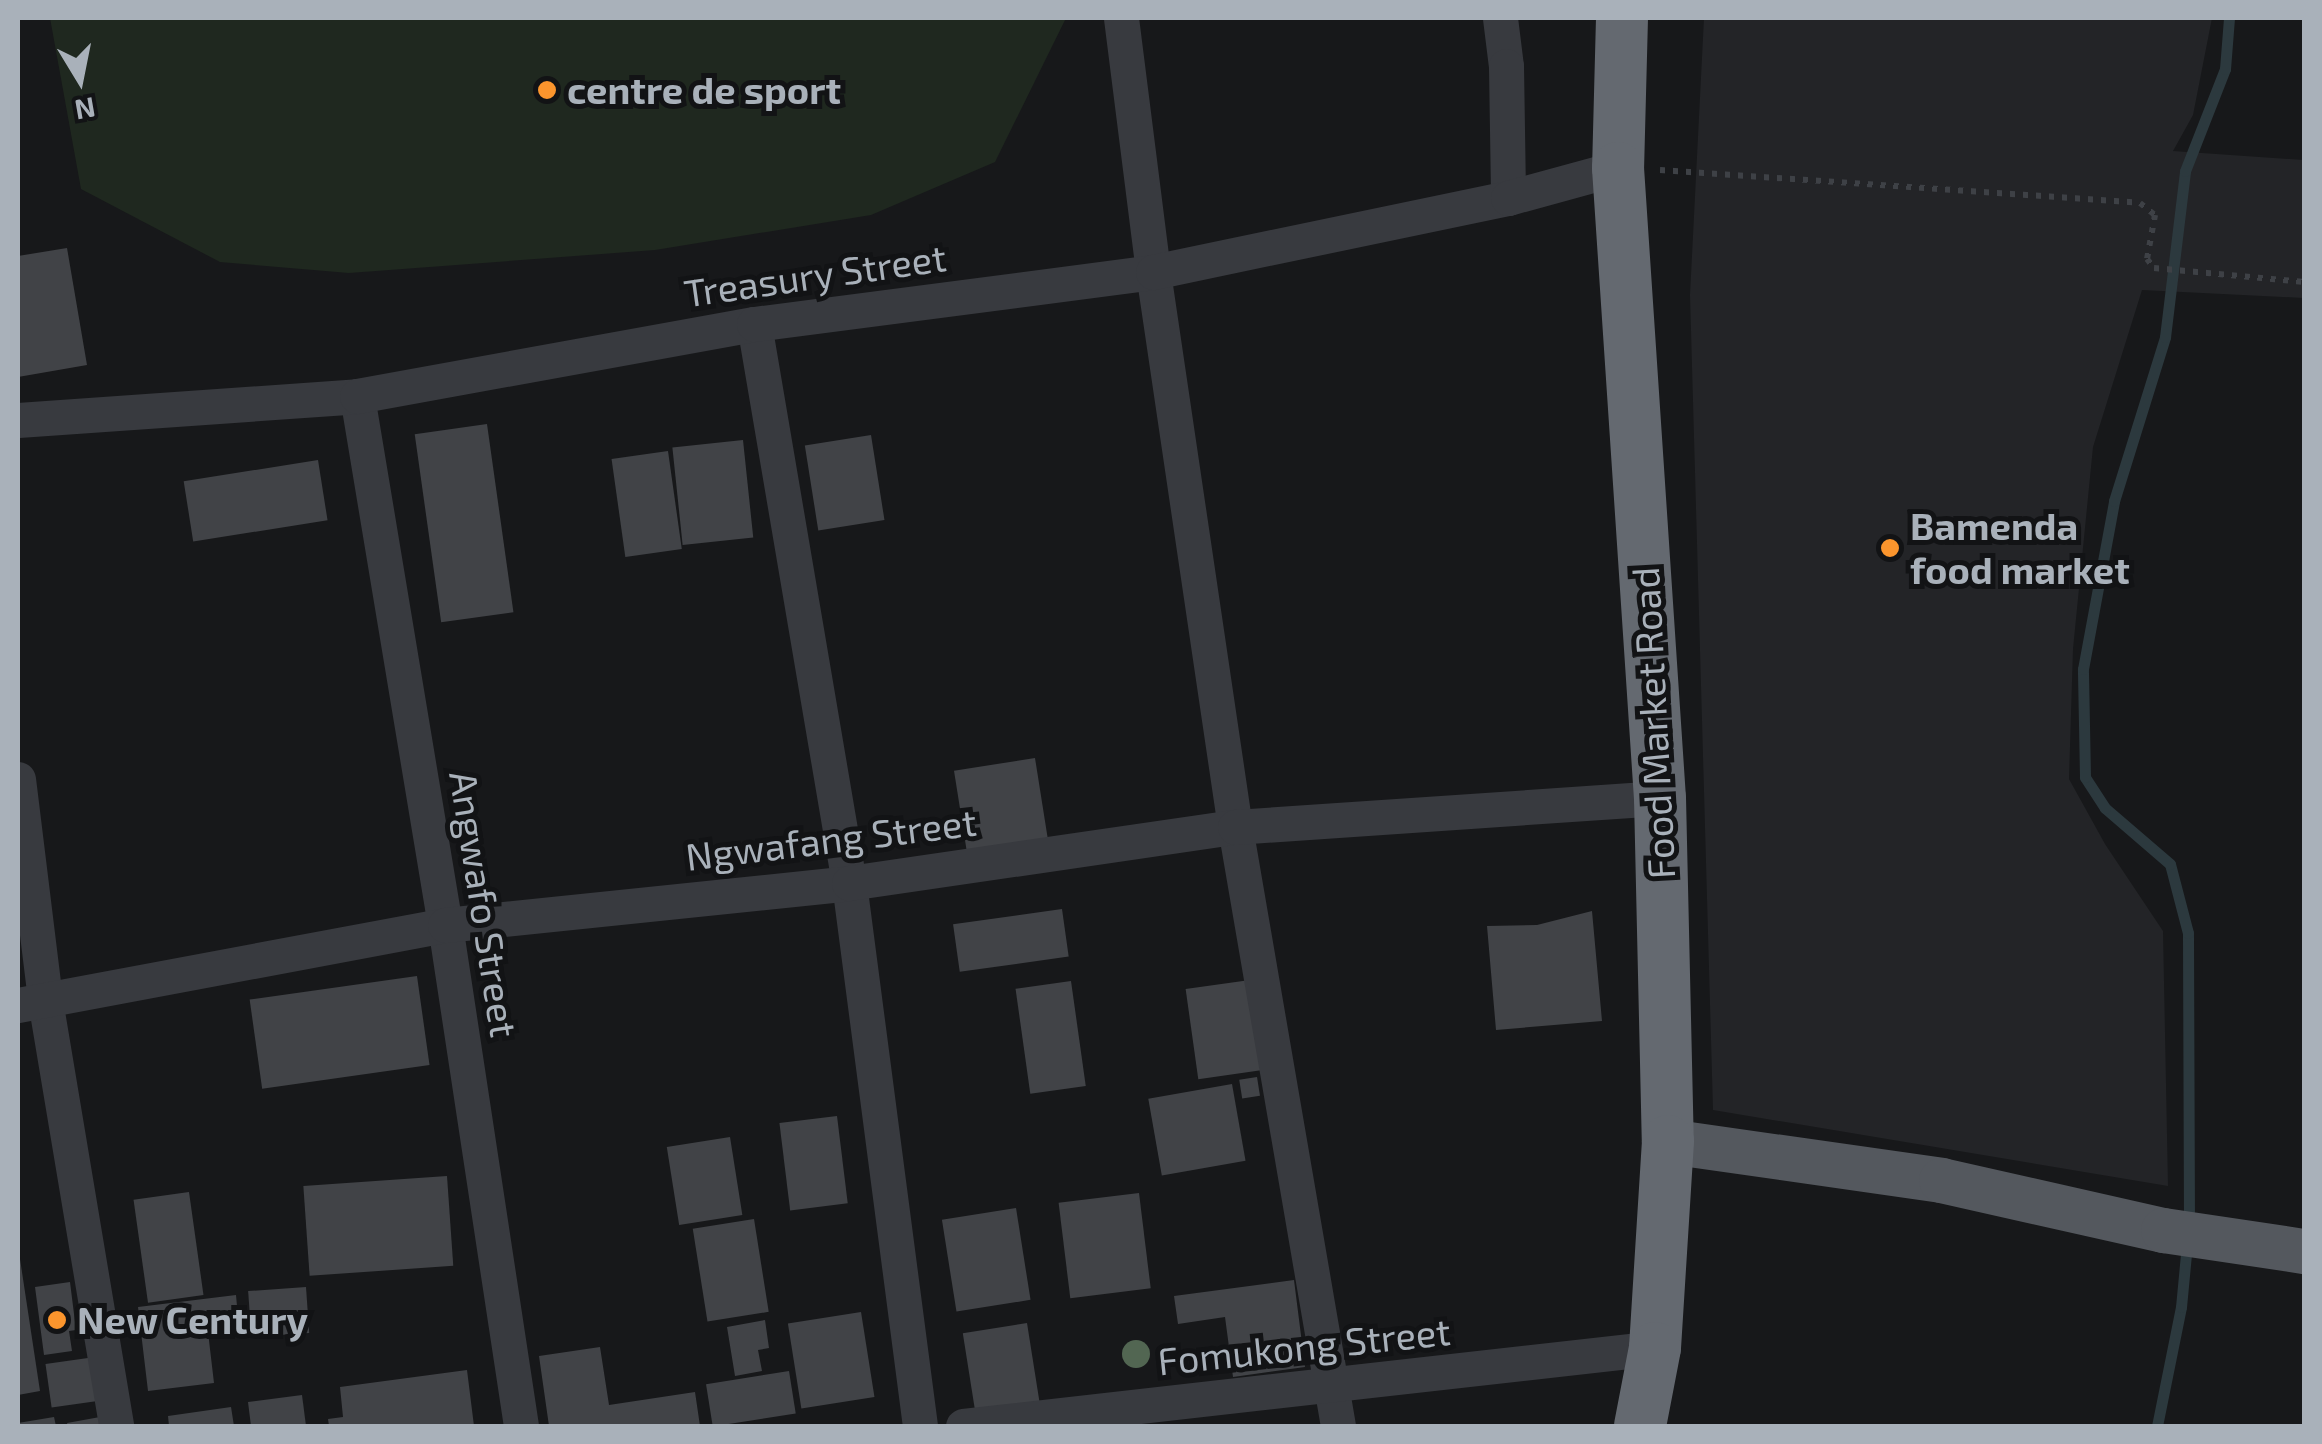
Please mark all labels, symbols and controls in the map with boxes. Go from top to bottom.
north arrow [30,30,130,130]
place label: centre de sport [567,67,841,113]
marker: centre de sport [536,79,558,101]
text: N [72,91,98,128]
street label: Treasury Street [681,234,949,316]
place label: Bamenda food market [1910,503,2130,592]
marker: Bamenda food market [1879,537,1901,559]
street label: Food Market Road [1622,566,1684,880]
street label: Angwafo Street [440,768,528,1040]
street label: Ngwafang Street [683,799,979,879]
place label: New Century [77,1297,309,1343]
street label: Fomukong Street [1155,1308,1453,1384]
marker: New Century [46,1309,68,1331]

